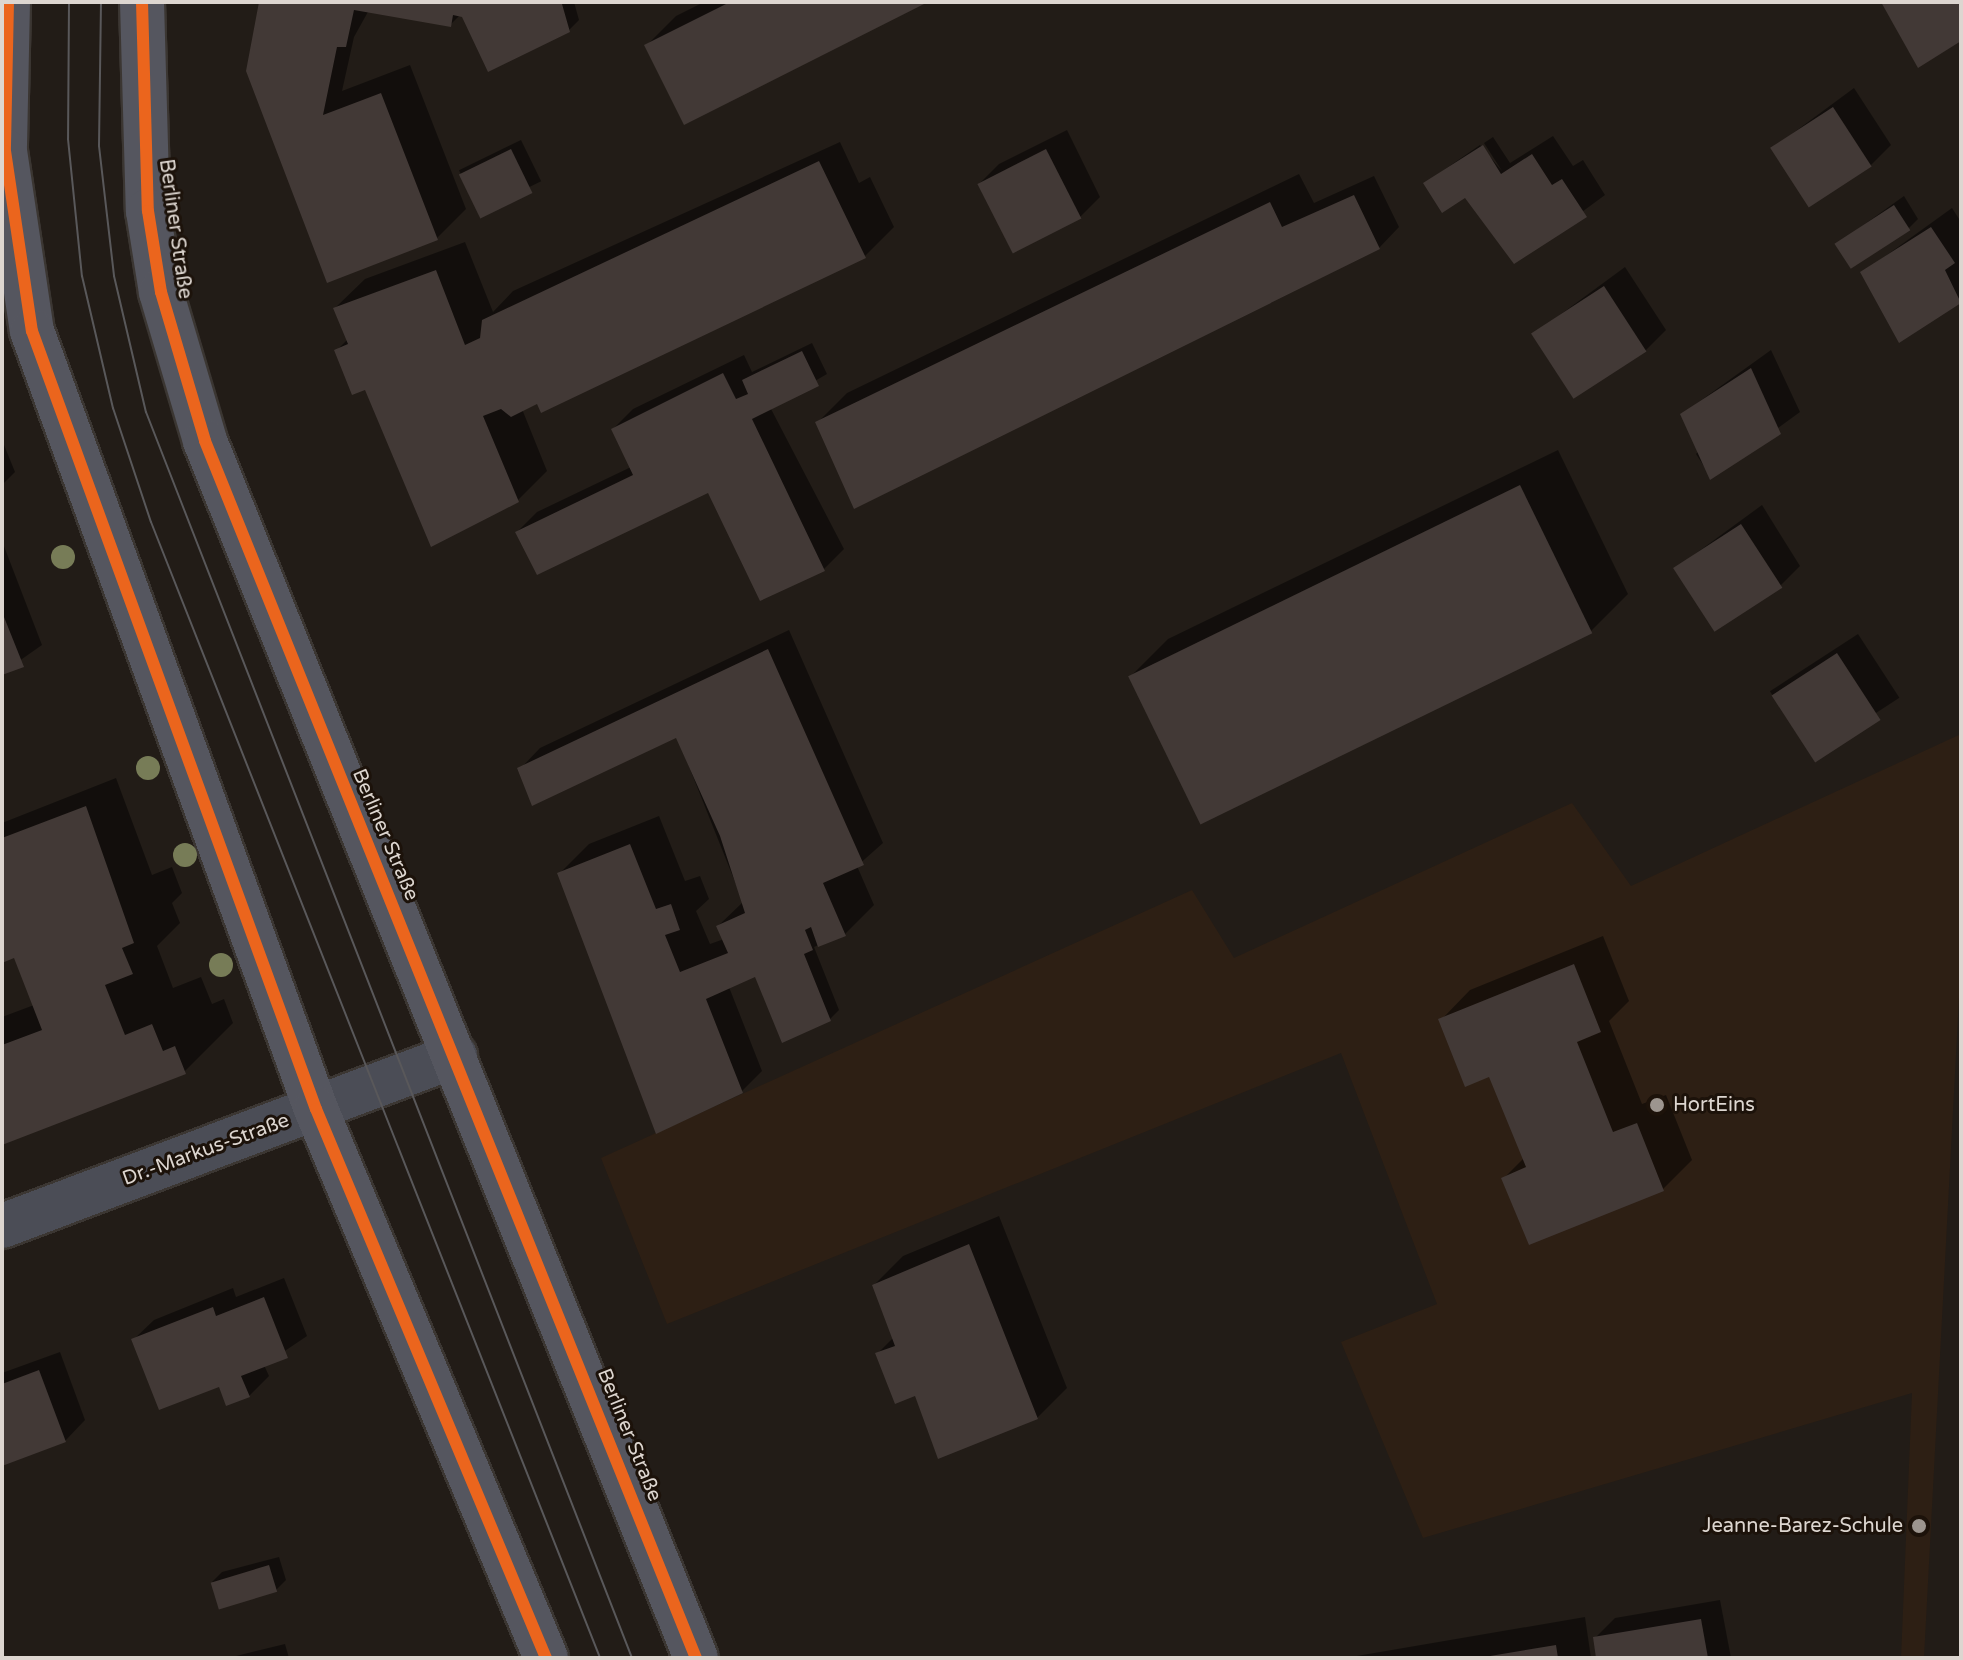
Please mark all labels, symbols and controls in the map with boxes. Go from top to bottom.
street label: Berliner Straße [153,158,197,300]
street label: Berliner Straße [346,765,424,905]
place label: HortEins [1673,1093,1755,1117]
marker: HortEins [1648,1096,1666,1114]
street label: Dr.-Markus-Straße [119,1109,293,1191]
street label: Berliner Straße [591,1365,667,1505]
place label: Jeanne-Barez-Schule [1702,1514,1903,1538]
marker: Jeanne-Barez-Schule [1910,1517,1928,1535]

